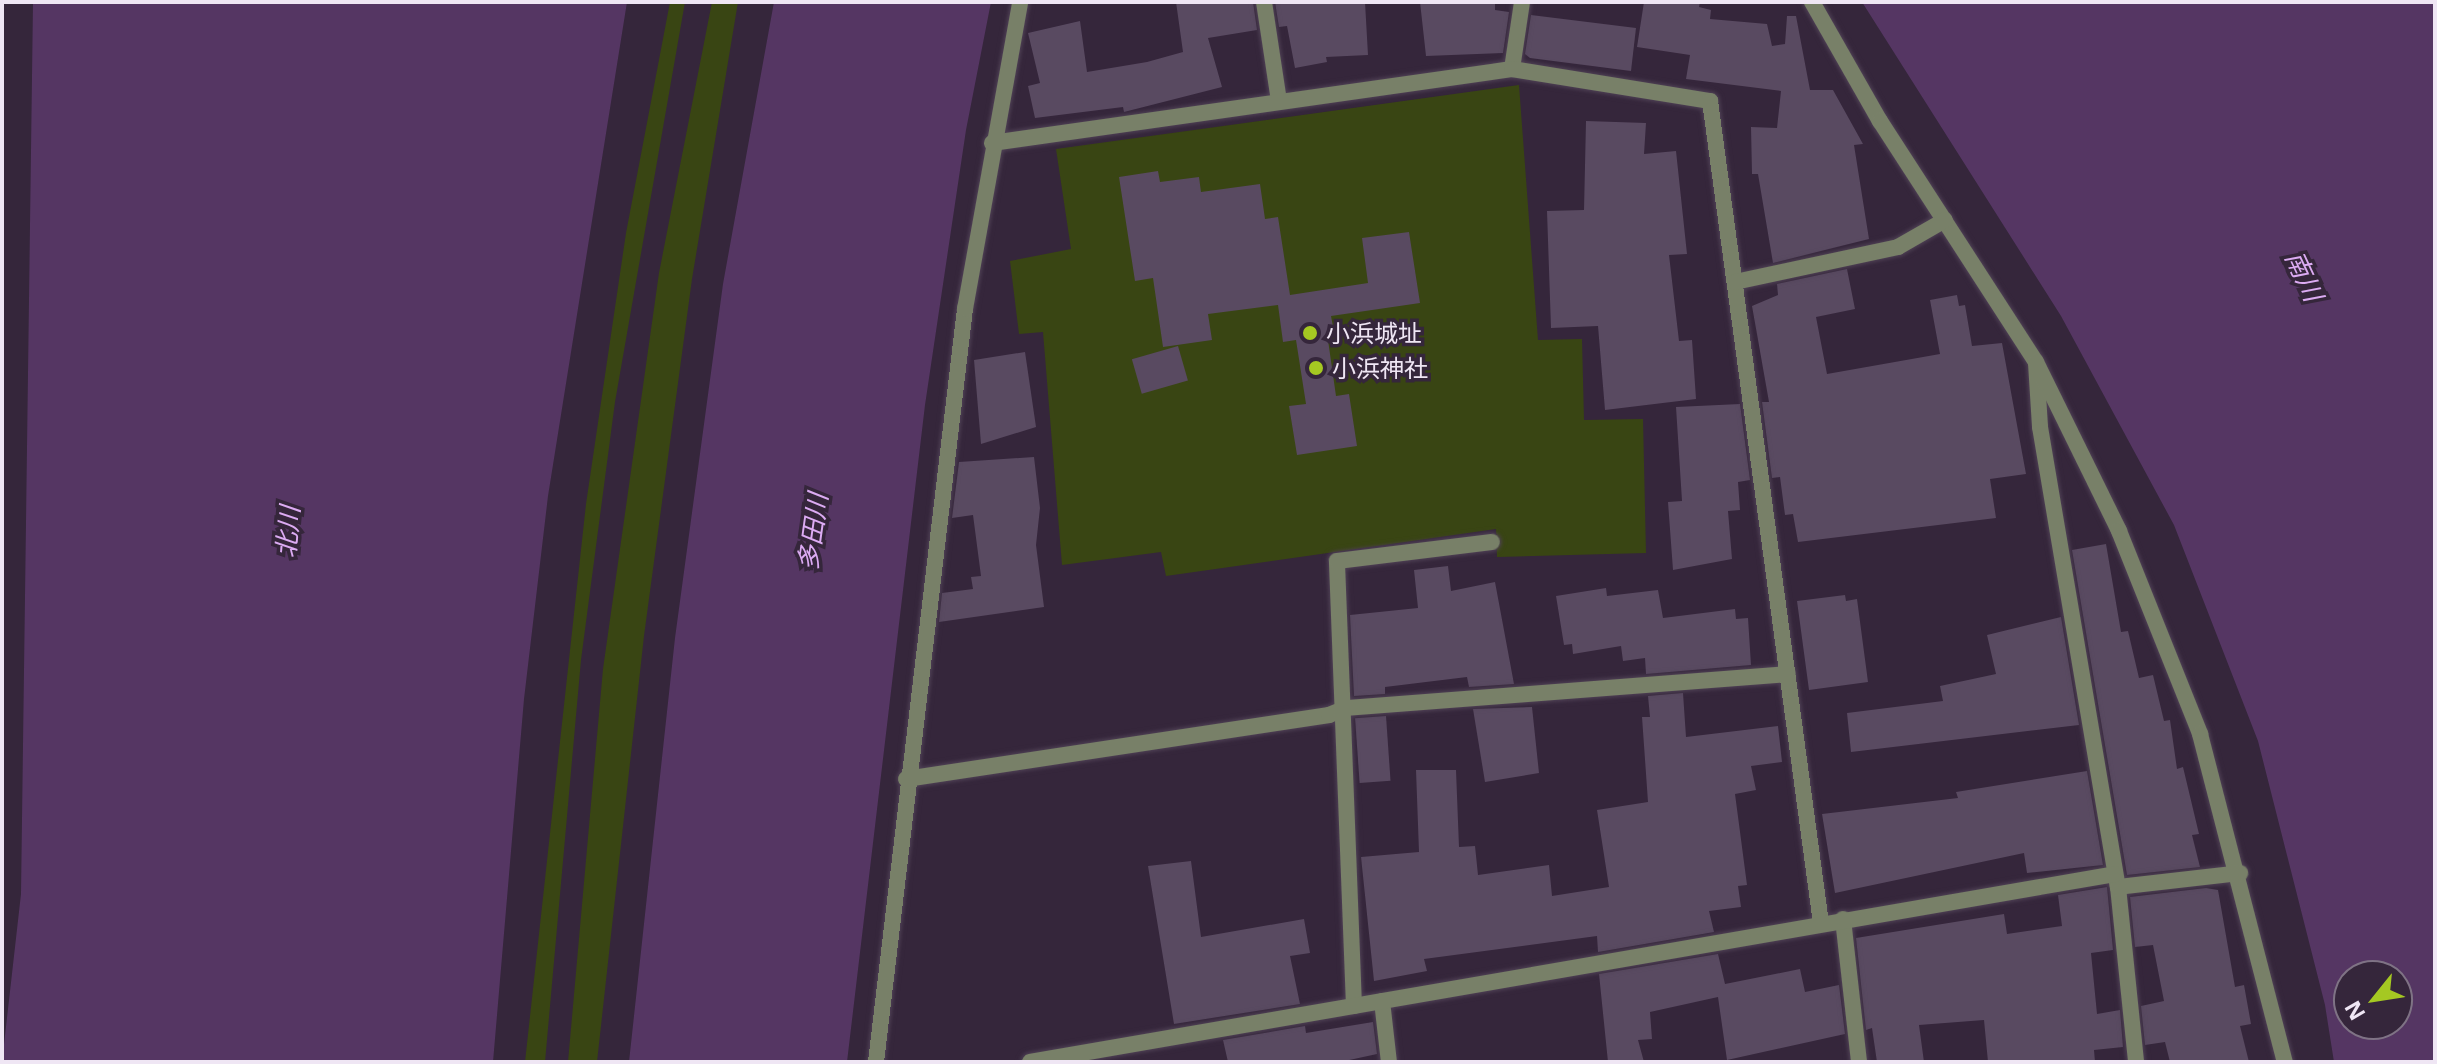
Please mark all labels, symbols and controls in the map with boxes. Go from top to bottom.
water label: 南川 [2279,246,2329,306]
place label: 小浜城址 [1326,319,1422,347]
marker: 小浜城址 [1301,324,1319,342]
place label: 小浜神社 [1332,354,1428,382]
marker: 小浜神社 [1307,359,1325,377]
water label: 多田川 [792,491,834,573]
water label: 北川 [270,505,306,559]
north arrow [2333,960,2413,1040]
text: N [2336,996,2371,1026]

